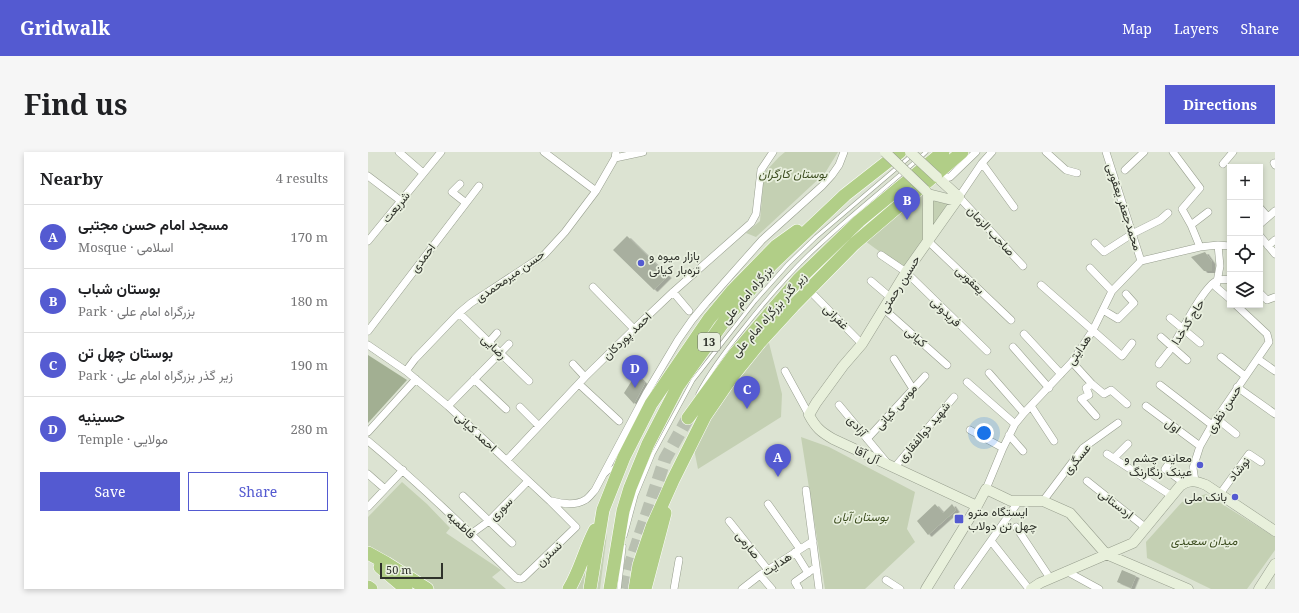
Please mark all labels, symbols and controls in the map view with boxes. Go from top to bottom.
text: Gridwalk [20,15,110,41]
text: Map [1122,19,1152,38]
text: Layers [1174,19,1219,38]
text: Share [1241,19,1279,38]
text: Find us [24,85,128,123]
button: Directions [1165,85,1275,124]
street label: محمدجعفر یعقوبی [1102,161,1147,253]
map controls [1227,164,1263,308]
button: + [1227,164,1263,200]
park label: بوستان کارگران [759,165,828,182]
text: Nearby [40,167,103,190]
text: 4 results [276,169,328,187]
street label: شریعت [378,187,414,226]
pin: B [894,187,920,220]
button: − [1227,200,1263,236]
street label: صاحب الزمان [964,202,1019,260]
text: مسجد امام حسن مجتبی [78,214,228,234]
text: A [48,228,58,246]
text: 170 m [291,228,328,246]
button: locate [1227,236,1263,272]
text: Mosque · اسلامی [78,238,174,256]
street label: احمدی [406,240,439,276]
street label: حسن میرمحمدی [472,245,548,306]
place label: بازار میوه و تره‌بار کیانی [649,247,700,278]
street label: حسین رحمتی [875,252,924,316]
marker: بازار میوه و تره‌بار کیانی [636,258,646,268]
street label: بزرگراه امام علی [717,262,776,328]
street label: یعقوبی [952,262,989,298]
street label: زیر گذر بزرگراه امام علی [727,269,810,361]
button: layers [1227,272,1263,308]
text: بوستان شباب [78,278,160,298]
text: B [49,292,57,310]
text: 180 m [291,292,328,310]
street label: فریدونی [927,293,965,331]
street label: حاج کدخدا [1167,295,1209,349]
street label: غفرانی [820,300,853,333]
text: Park · بزرگراه امام علی [78,302,195,320]
street label: احمد پوردکان [598,308,655,363]
street label: کیانی [902,322,931,351]
street label: رضایی [478,330,511,363]
street label: هدایتی [1062,331,1095,368]
road number: 13 [698,333,720,351]
text: بوستان چهل تن [78,342,173,362]
pin: D [622,355,648,388]
text: C [49,356,57,374]
text: 190 m [291,356,328,374]
text: Park · زیر گذر بزرگراه امام علی [78,366,233,384]
pin: C [734,376,760,409]
street label: موسی کیانی [871,380,921,433]
street label: حسن نظری [1202,381,1246,436]
street label: شهید ذوالفقاری [893,398,954,466]
text: حسینیه [78,406,125,426]
street label: احمد کیانی [452,408,501,455]
street label: آزادی [843,411,872,441]
street label: اول [1162,414,1185,437]
text: D [48,420,58,438]
text: 280 m [291,420,328,438]
your location [974,423,994,443]
text: Temple · مولایی [78,430,168,448]
street label: عسگری [1059,440,1095,478]
street label: آل آقا [852,441,884,468]
pin: A [765,444,791,477]
place label: معاینه چشم و عینک رنگارنگ [1124,449,1192,480]
street label: نوشاد [1223,453,1254,485]
marker: معاینه چشم و عینک رنگارنگ [1195,460,1205,470]
button: Save [40,472,180,511]
button: Share [188,472,328,511]
street label: اردستانی [1095,485,1137,523]
place label: بانک ملی [1184,488,1227,505]
marker: بانک ملی [1230,492,1240,502]
street label: سوری [485,493,516,524]
place label: ایستگاه مترو چهل تن دولاب [968,503,1037,534]
street label: فاطمیه [443,507,480,542]
park label: بوستان آبان [834,508,889,525]
marker: ایستگاه مترو چهل تن دولاب [953,513,965,525]
street label: صارمی [732,527,765,562]
park label: میدان سعیدی [1171,532,1238,549]
street label: نسترن [532,537,565,570]
street label: هدایت [759,548,795,580]
scale bar [380,561,443,580]
text: 50 m [386,562,412,577]

